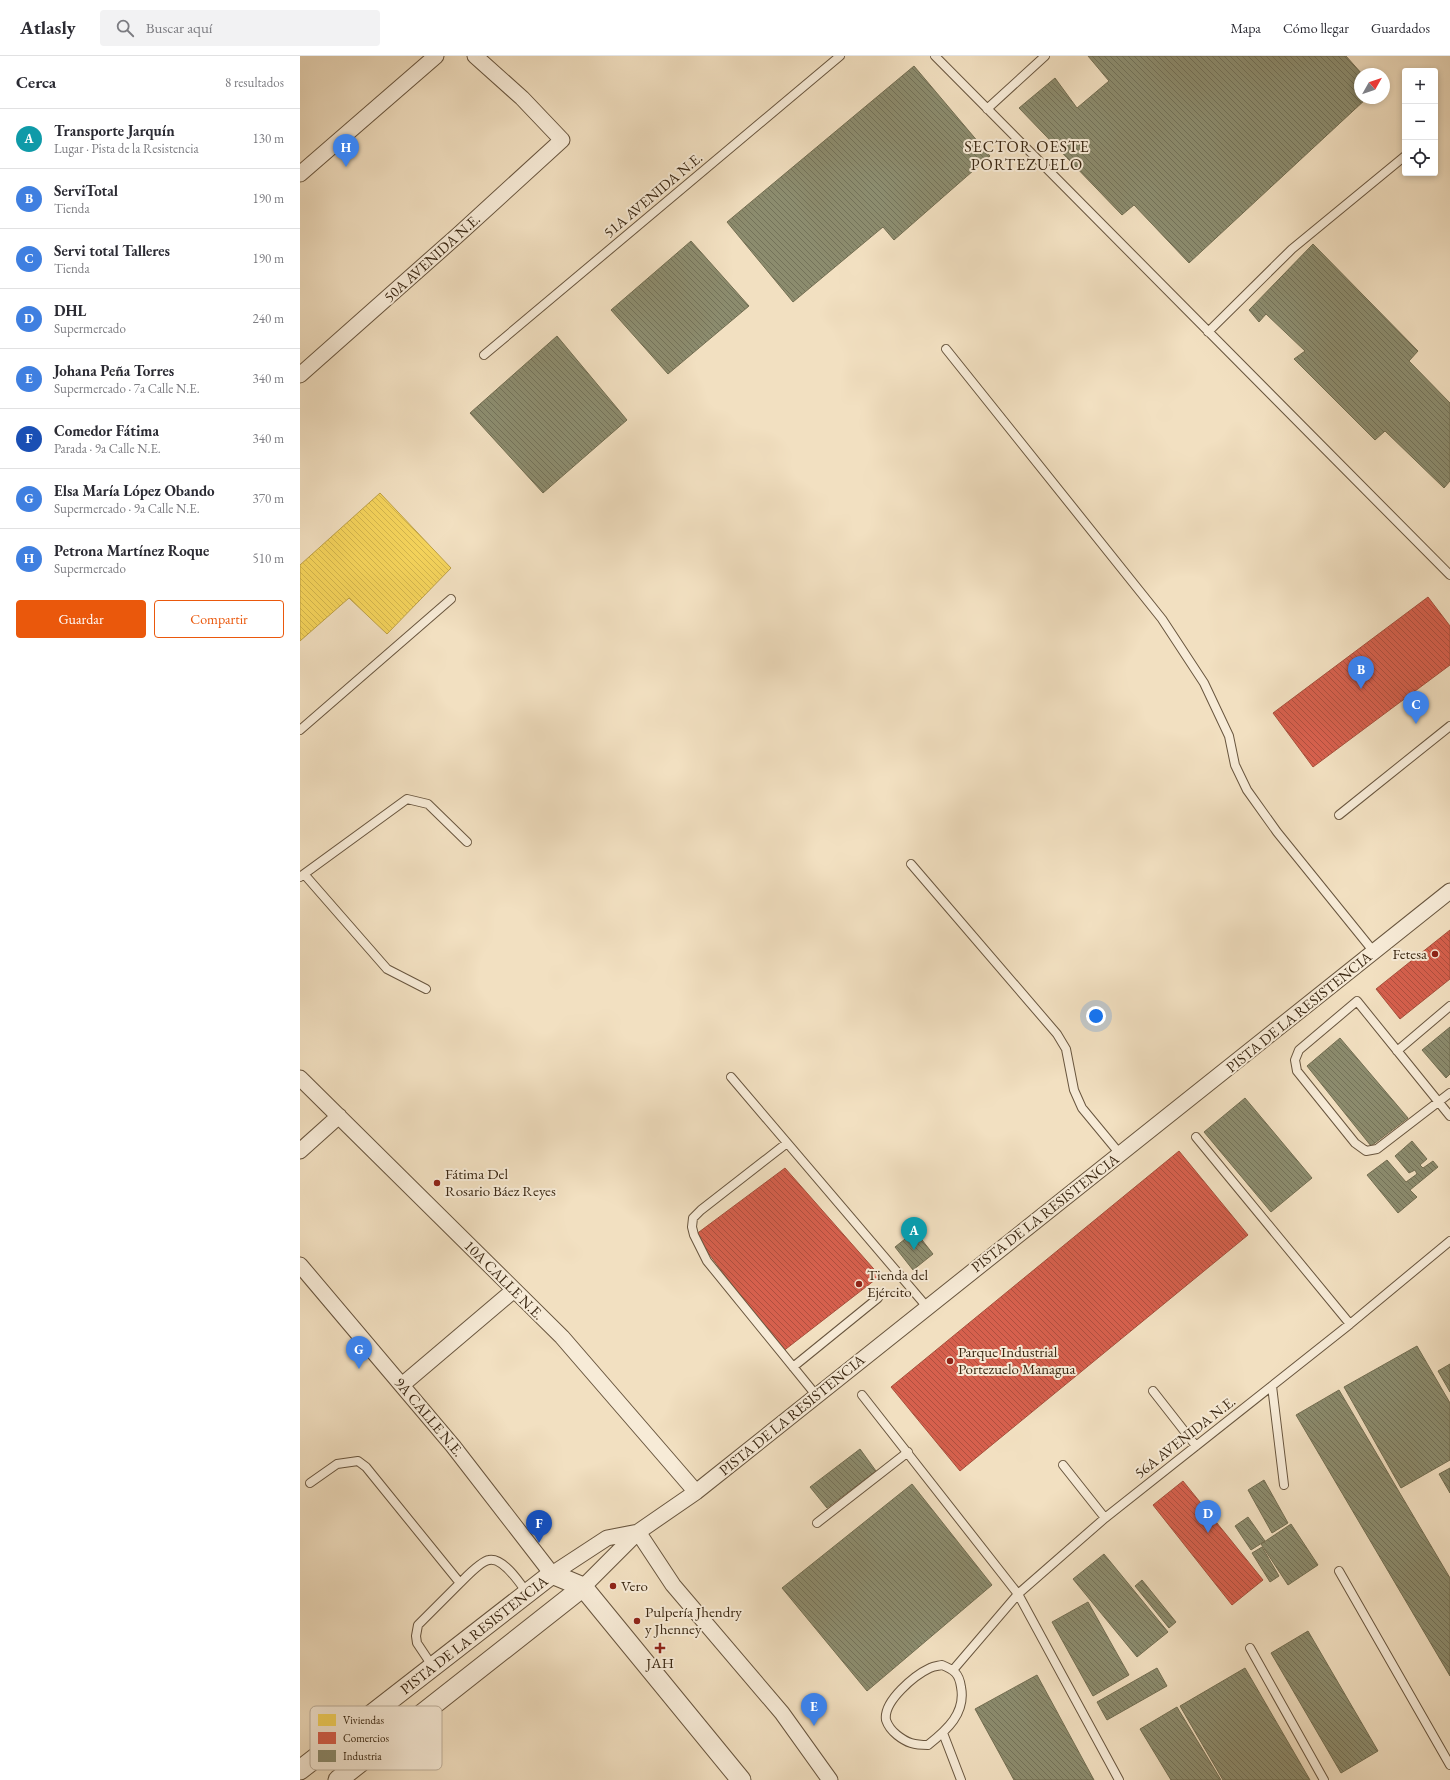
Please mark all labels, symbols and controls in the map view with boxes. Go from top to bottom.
search box [100,10,380,46]
text: Atlasly [20,15,76,40]
icon: search [114,17,136,39]
text: Buscar aquí [146,18,213,37]
text: Mapa [1230,19,1261,37]
text: Cómo llegar [1283,19,1349,37]
text: Guardados [1371,19,1430,37]
north arrow [1354,68,1390,104]
map controls [1402,68,1438,176]
button: + [1402,68,1438,104]
text: Cerca [16,71,56,93]
text: 8 resultados [225,74,284,91]
button: − [1402,104,1438,140]
text: Transporte Jarquín [54,121,175,140]
text: A [24,130,34,147]
text: 130 m [253,130,284,147]
pin: H [333,134,359,167]
district label: SECTOR OESTE PORTEZUELO [964,136,1090,175]
text: Lugar · Pista de la Resistencia [54,140,199,157]
button: locate [1402,140,1438,176]
street label: 51A AVENIDA N.E. [599,148,706,241]
text: ServiTotal [54,181,118,200]
text: B [25,190,33,207]
text: 190 m [253,190,284,207]
text: Tienda [54,200,90,217]
street label: 50A AVENIDA N.E. [380,209,484,306]
text: Servi total Talleres [54,241,170,260]
text: C [24,250,34,267]
text: 190 m [253,250,284,267]
text: Tienda [54,260,90,277]
text: DHL [54,301,86,320]
text: D [24,310,34,327]
text: 240 m [253,310,284,327]
text: Supermercado [54,320,126,337]
text: Johana Peña Torres [54,361,174,380]
text: E [25,370,33,387]
text: 340 m [253,370,284,387]
text: Supermercado · 7a Calle N.E. [54,380,200,397]
text: Comedor Fátima [54,421,159,440]
text: F [25,430,33,447]
text: 340 m [253,430,284,447]
text: Parada · 9a Calle N.E. [54,440,161,457]
text: Elsa María López Obando [54,481,215,500]
text: G [24,490,34,507]
text: 370 m [253,490,284,507]
text: Supermercado · 9a Calle N.E. [54,500,200,517]
text: Petrona Martínez Roque [54,541,209,560]
text: H [24,550,34,567]
text: 510 m [253,550,284,567]
text: Supermercado [54,560,126,577]
button: Guardar [16,600,146,638]
button: Compartir [154,600,284,638]
pin: B [1348,656,1374,689]
pin: C [1403,691,1429,724]
place label: Fetesa [1393,944,1427,963]
street label: PISTA DE LA RESISTENCIA [1222,947,1376,1076]
marker: Fetesa [1430,949,1440,959]
your location [1086,1006,1106,1026]
street label: PISTA DE LA RESISTENCIA [967,1149,1123,1276]
place label: Fátima Del Rosario Báez Reyes [445,1164,556,1200]
marker: Fátima Del Rosario Báez Reyes [432,1178,442,1188]
pin: A [901,1217,927,1250]
street label: 10A CALLE N.E. [461,1236,548,1323]
place label: Tienda del Ejército [867,1265,929,1301]
marker: Tienda del Ejército [854,1279,864,1289]
pin: G [346,1336,372,1369]
place label: Parque Industrial Portezuelo Managua [958,1342,1075,1378]
street label: PISTA DE LA RESISTENCIA [715,1350,869,1479]
marker: Parque Industrial Portezuelo Managua [945,1356,955,1366]
street label: 9A CALLE N.E. [391,1373,468,1460]
street label: 56A AVENIDA N.E. [1130,1391,1239,1482]
pin: D [1195,1500,1221,1533]
pin: F [526,1510,552,1543]
street label: PISTA DE LA RESISTENCIA [396,1571,552,1698]
place label: Vero [621,1576,648,1595]
marker: Vero [608,1581,618,1591]
place label: Pulpería Jhendry y Jhenney [645,1602,742,1638]
marker: Pulpería Jhendry y Jhenney [632,1616,642,1626]
marker: JAH [655,1643,665,1653]
place label: JAH [644,1653,674,1672]
pin: E [801,1693,827,1726]
legend [310,1706,442,1770]
text: Viviendas [343,1713,384,1727]
text: Comercios [343,1731,389,1745]
text: Industria [343,1749,382,1763]

